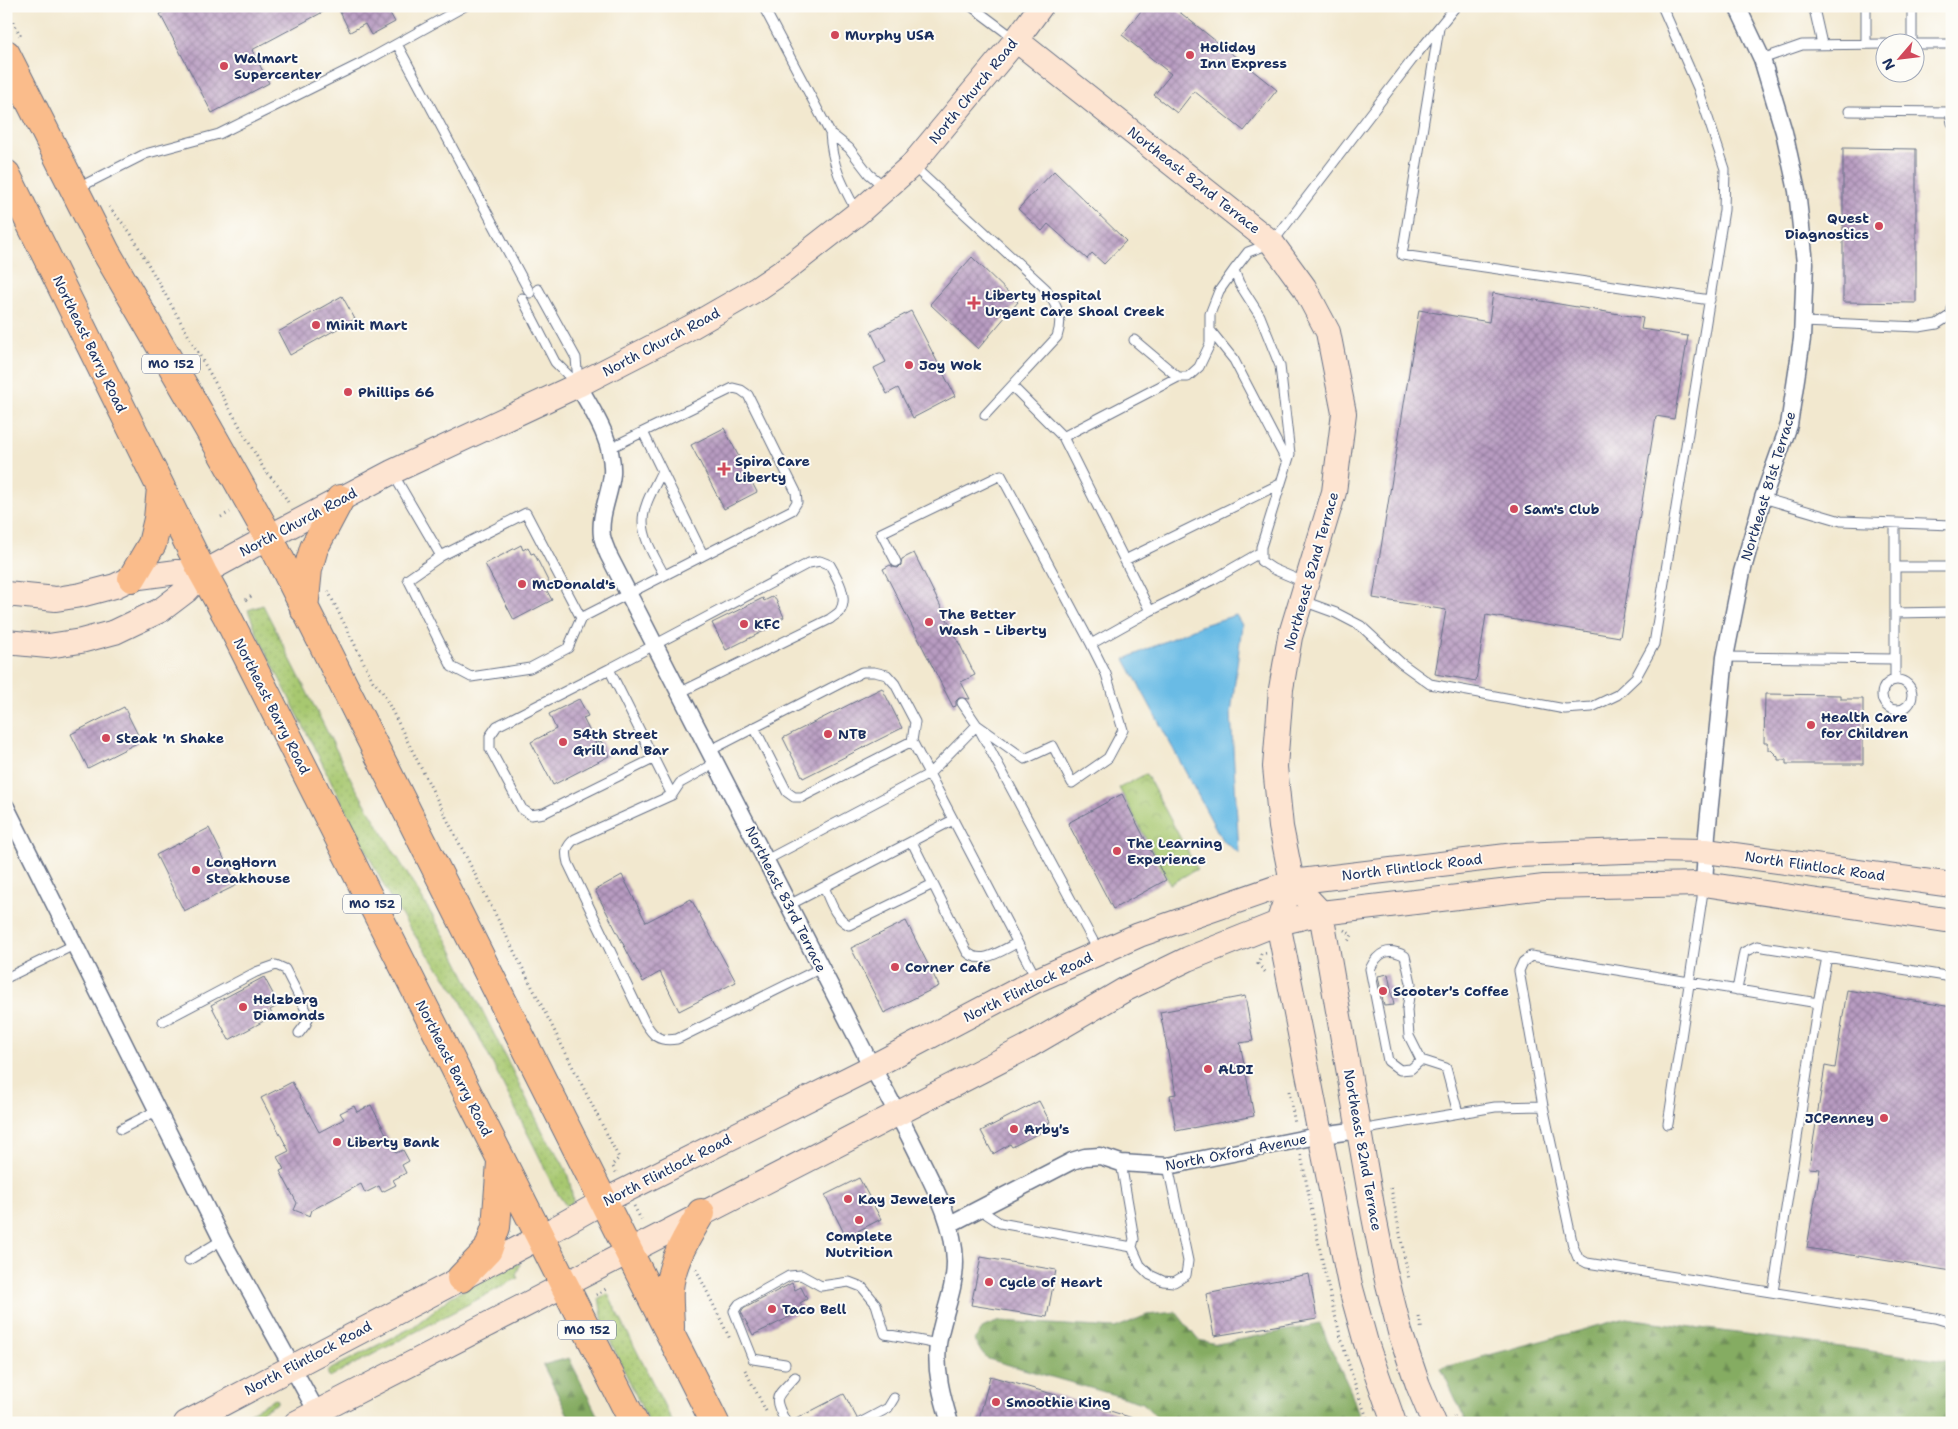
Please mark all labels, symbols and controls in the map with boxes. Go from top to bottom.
place label: Murphy USA [845,26,935,44]
marker: Murphy USA [829,29,841,41]
north arrow [1876,32,1926,82]
street label: North Church Road [925,34,1021,147]
place label: Holiday Inn Express [1200,38,1287,72]
place label: Walmart Supercenter [234,49,322,83]
marker: Holiday Inn Express [1184,49,1196,61]
text: N [1878,55,1899,73]
marker: Walmart Supercenter [218,60,230,72]
street label: Northeast 82nd Terrace [1124,122,1264,238]
place label: Quest Diagnostics [1785,209,1869,243]
marker: Quest Diagnostics [1873,220,1885,232]
street label: Northeast Barry Road [49,272,131,416]
place label: Liberty Hospital Urgent Care Shoal Creek [985,286,1165,320]
marker: Liberty Hospital Urgent Care Shoal Creek [967,296,981,310]
street label: North Church Road [599,303,723,381]
place label: Minit Mart [326,316,408,334]
marker: Minit Mart [310,319,322,331]
road number: MO 152 [142,354,200,374]
place label: Joy Wok [919,356,982,374]
marker: Joy Wok [903,359,915,371]
place label: Phillips 66 [358,383,435,401]
marker: Phillips 66 [342,386,354,398]
street label: Northeast 81st Terrace [1737,409,1799,563]
place label: Spira Care Liberty [735,452,810,486]
marker: Spira Care Liberty [717,462,731,476]
street label: North Church Road [236,483,360,561]
street label: Northeast 82nd Terrace [1280,490,1342,652]
place label: Sam's Club [1524,500,1600,518]
marker: Sam's Club [1508,503,1520,515]
place label: McDonald's [532,575,616,593]
marker: McDonald's [516,578,528,590]
place label: The Better Wash - Liberty [939,605,1047,639]
place label: KFC [754,615,780,633]
marker: The Better Wash - Liberty [923,616,935,628]
marker: KFC [738,618,750,630]
street label: Northeast Barry Road [230,635,314,777]
place label: Health Care for Children [1821,708,1908,742]
marker: Health Care for Children [1805,719,1817,731]
place label: 54th Street Grill and Bar [573,725,669,759]
place label: NTB [838,725,867,743]
marker: NTB [822,728,834,740]
place label: Steak 'n Shake [116,729,224,747]
marker: Steak 'n Shake [100,732,112,744]
marker: 54th Street Grill and Bar [557,736,569,748]
street label: Northeast 83rd Terrace [741,823,831,975]
place label: The Learning Experience [1127,834,1222,868]
marker: The Learning Experience [1111,845,1123,857]
street label: North Flintlock Road [1744,847,1886,885]
street label: North Flintlock Road [1341,849,1483,885]
place label: LongHorn Steakhouse [206,853,290,887]
marker: LongHorn Steakhouse [190,864,202,876]
road number: MO 152 [343,894,401,914]
street label: North Flintlock Road [960,948,1096,1026]
place label: Corner Cafe [905,958,991,976]
marker: Corner Cafe [889,961,901,973]
place label: Scooter's Coffee [1393,982,1509,1000]
marker: Scooter's Coffee [1377,985,1389,997]
place label: Helzberg Diamonds [253,990,325,1024]
street label: Northeast Barry Road [412,997,496,1139]
marker: Helzberg Diamonds [237,1001,249,1013]
place label: ALDI [1218,1060,1254,1078]
marker: ALDI [1202,1063,1214,1075]
street label: Northeast 82nd Terrace [1340,1068,1386,1232]
place label: JCPenney [1805,1109,1874,1127]
marker: JCPenney [1878,1112,1890,1124]
place label: Arby's [1024,1120,1069,1138]
marker: Arby's [1008,1123,1020,1135]
street label: North Oxford Avenue [1164,1129,1308,1175]
street label: North Flintlock Road [600,1130,734,1210]
place label: Liberty Bank [347,1133,440,1151]
marker: Liberty Bank [331,1136,343,1148]
place label: Kay Jewelers [858,1190,956,1208]
marker: Kay Jewelers [842,1193,854,1205]
marker: Complete Nutrition [853,1214,865,1226]
place label: Complete Nutrition [825,1227,893,1261]
place label: Cycle of Heart [999,1273,1103,1291]
marker: Cycle of Heart [983,1276,995,1288]
place label: Taco Bell [782,1300,846,1318]
marker: Taco Bell [766,1303,778,1315]
street label: North Flintlock Road [241,1317,375,1399]
road number: MO 152 [558,1320,616,1340]
place label: Smoothie King [1006,1393,1110,1411]
marker: Smoothie King [990,1396,1002,1408]

